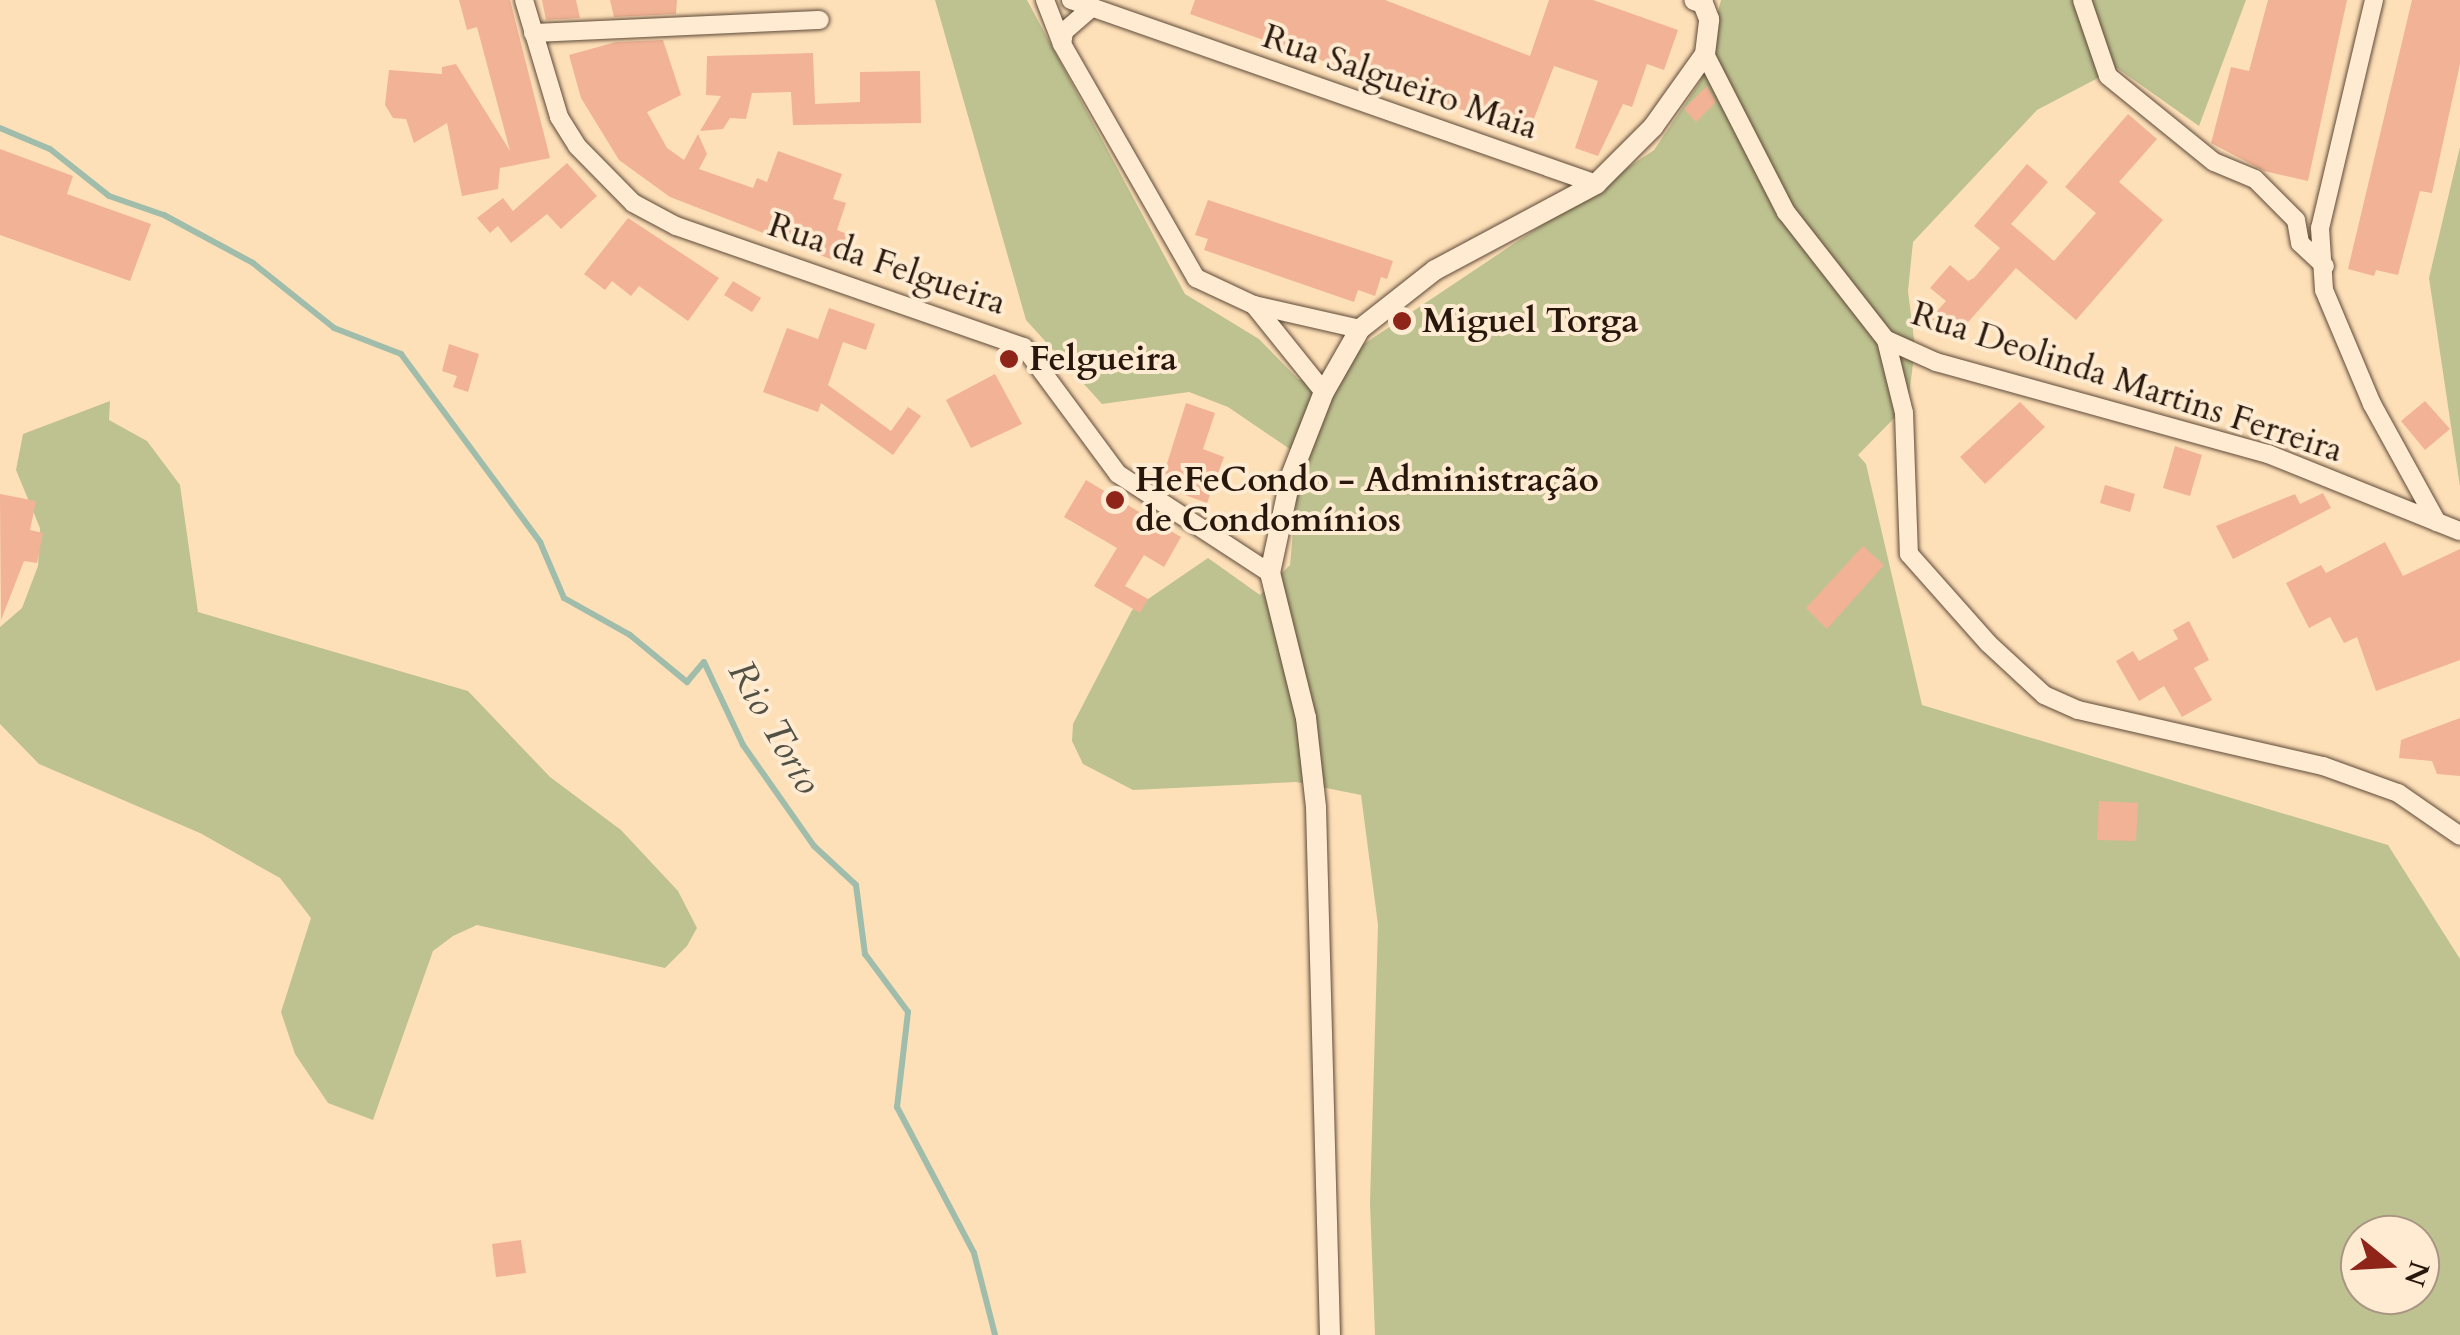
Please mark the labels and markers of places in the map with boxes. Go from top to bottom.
place label: Miguel Torga [1422,300,1639,342]
marker: Miguel Torga [1391,310,1413,332]
place label: Felgueira [1029,338,1177,380]
marker: Felgueira [998,348,1020,370]
place label: HeFeCondo - Administração de Condomínios [1135,459,1599,541]
marker: HeFeCondo - Administração de Condomínios [1104,489,1126,511]

